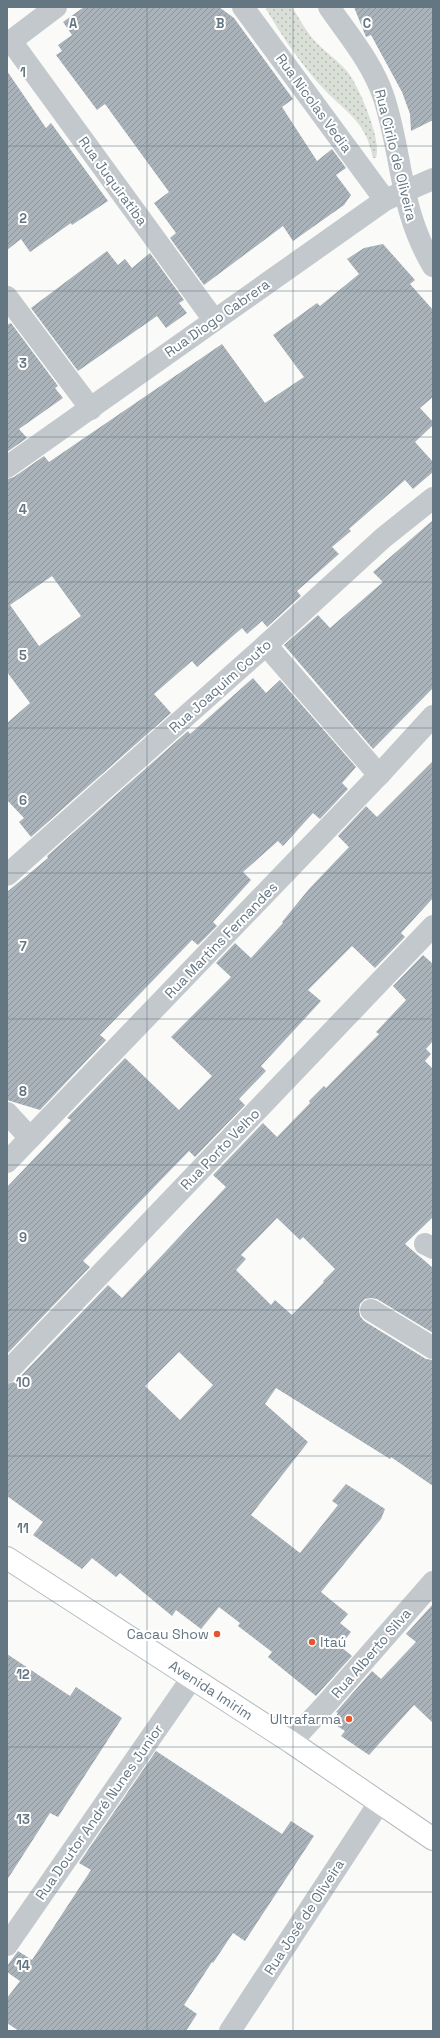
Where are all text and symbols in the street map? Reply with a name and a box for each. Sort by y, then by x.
text: A [69,15,78,32]
text: B [216,15,225,32]
text: C [363,15,371,32]
street label: Rua Nicolas Vedia [272,50,356,156]
text: 1 [20,64,26,81]
street label: Rua Cirilo de Oliveira [371,87,421,223]
street label: Rua Juquiratiba [75,133,151,229]
text: 2 [19,210,27,227]
street label: Rua Diogo Cabrera [161,275,273,361]
text: 3 [19,355,27,372]
text: 4 [19,501,27,518]
street label: Rua Joaquim Couto [165,635,275,737]
text: 5 [19,647,27,664]
text: 6 [19,792,27,809]
street label: Rua Martins Fernandes [161,878,281,1002]
text: 7 [19,938,27,955]
text: 8 [19,1083,27,1100]
street label: Rua Porto Velho [177,1104,263,1194]
text: 9 [19,1229,27,1246]
text: 10 [16,1374,30,1391]
text: 11 [17,1520,29,1537]
street label: Rua Alberto Silva [327,1604,415,1702]
place label: Cacau Show [127,1625,209,1643]
marker: Cacau Show [212,1629,222,1639]
place label: Itaú [320,1633,346,1651]
marker: Itaú [307,1637,317,1647]
street label: Avenida Imirim [166,1656,256,1724]
text: 12 [16,1666,30,1683]
place label: Ultrafarma [270,1710,341,1728]
marker: Ultrafarma [344,1714,354,1724]
street label: Rua Doutor André Nunes Junior [31,1721,167,1903]
text: 13 [16,1811,30,1828]
street label: Rua José de Oliveira [260,1856,348,1978]
text: 14 [16,1957,30,1974]

